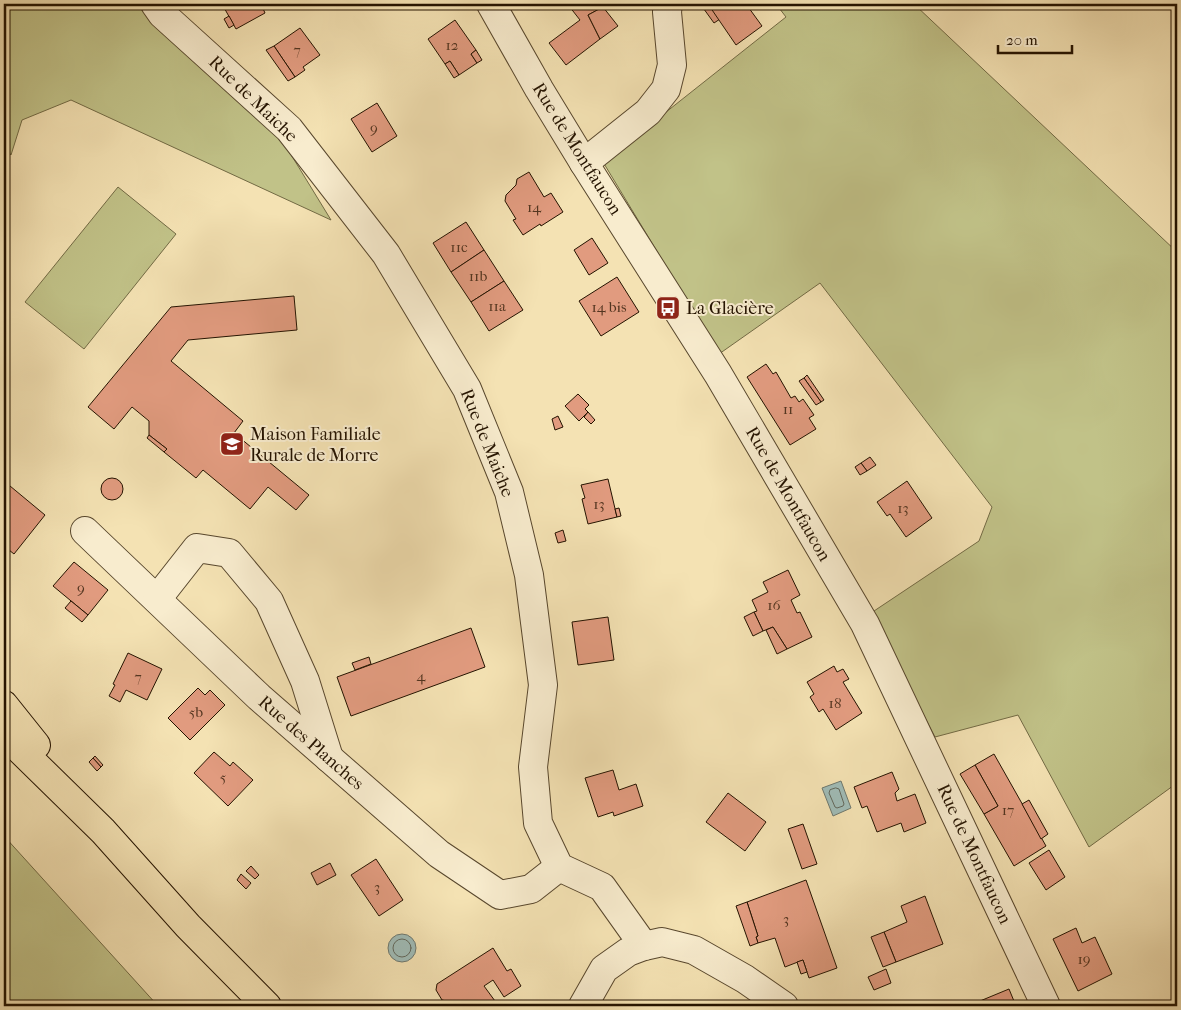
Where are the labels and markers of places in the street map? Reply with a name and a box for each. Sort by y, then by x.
bus stop icon: La Glacière [655,295,681,321]
place label: La Glacière [686,298,774,319]
place label: Maison Familiale Rurale de Morre [250,424,381,466]
school or university icon: Maison Familiale Rurale de Morre [219,431,245,457]

